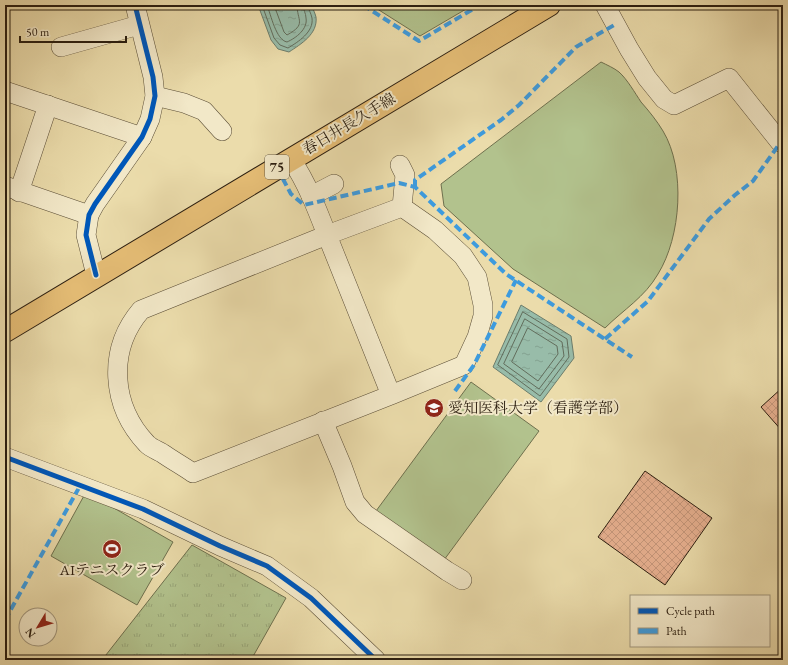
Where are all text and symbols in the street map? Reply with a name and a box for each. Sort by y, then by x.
scale bar [20,18,126,44]
text: 50 m [26,24,50,40]
street label: 春日井長久手線 [299,88,399,159]
road number: 75 [265,155,289,179]
school or university icon: 愛知医科大学（看護学部） [423,397,445,419]
place label: 愛知医科大学（看護学部） [448,398,628,417]
sports icon: AIテニスクラブ [101,538,123,560]
place label: AIテニスクラブ [59,560,164,579]
legend [630,595,770,647]
text: Cycle path [666,603,715,619]
north arrow [18,607,58,647]
text: Path [666,623,687,639]
text: N [22,625,38,641]

